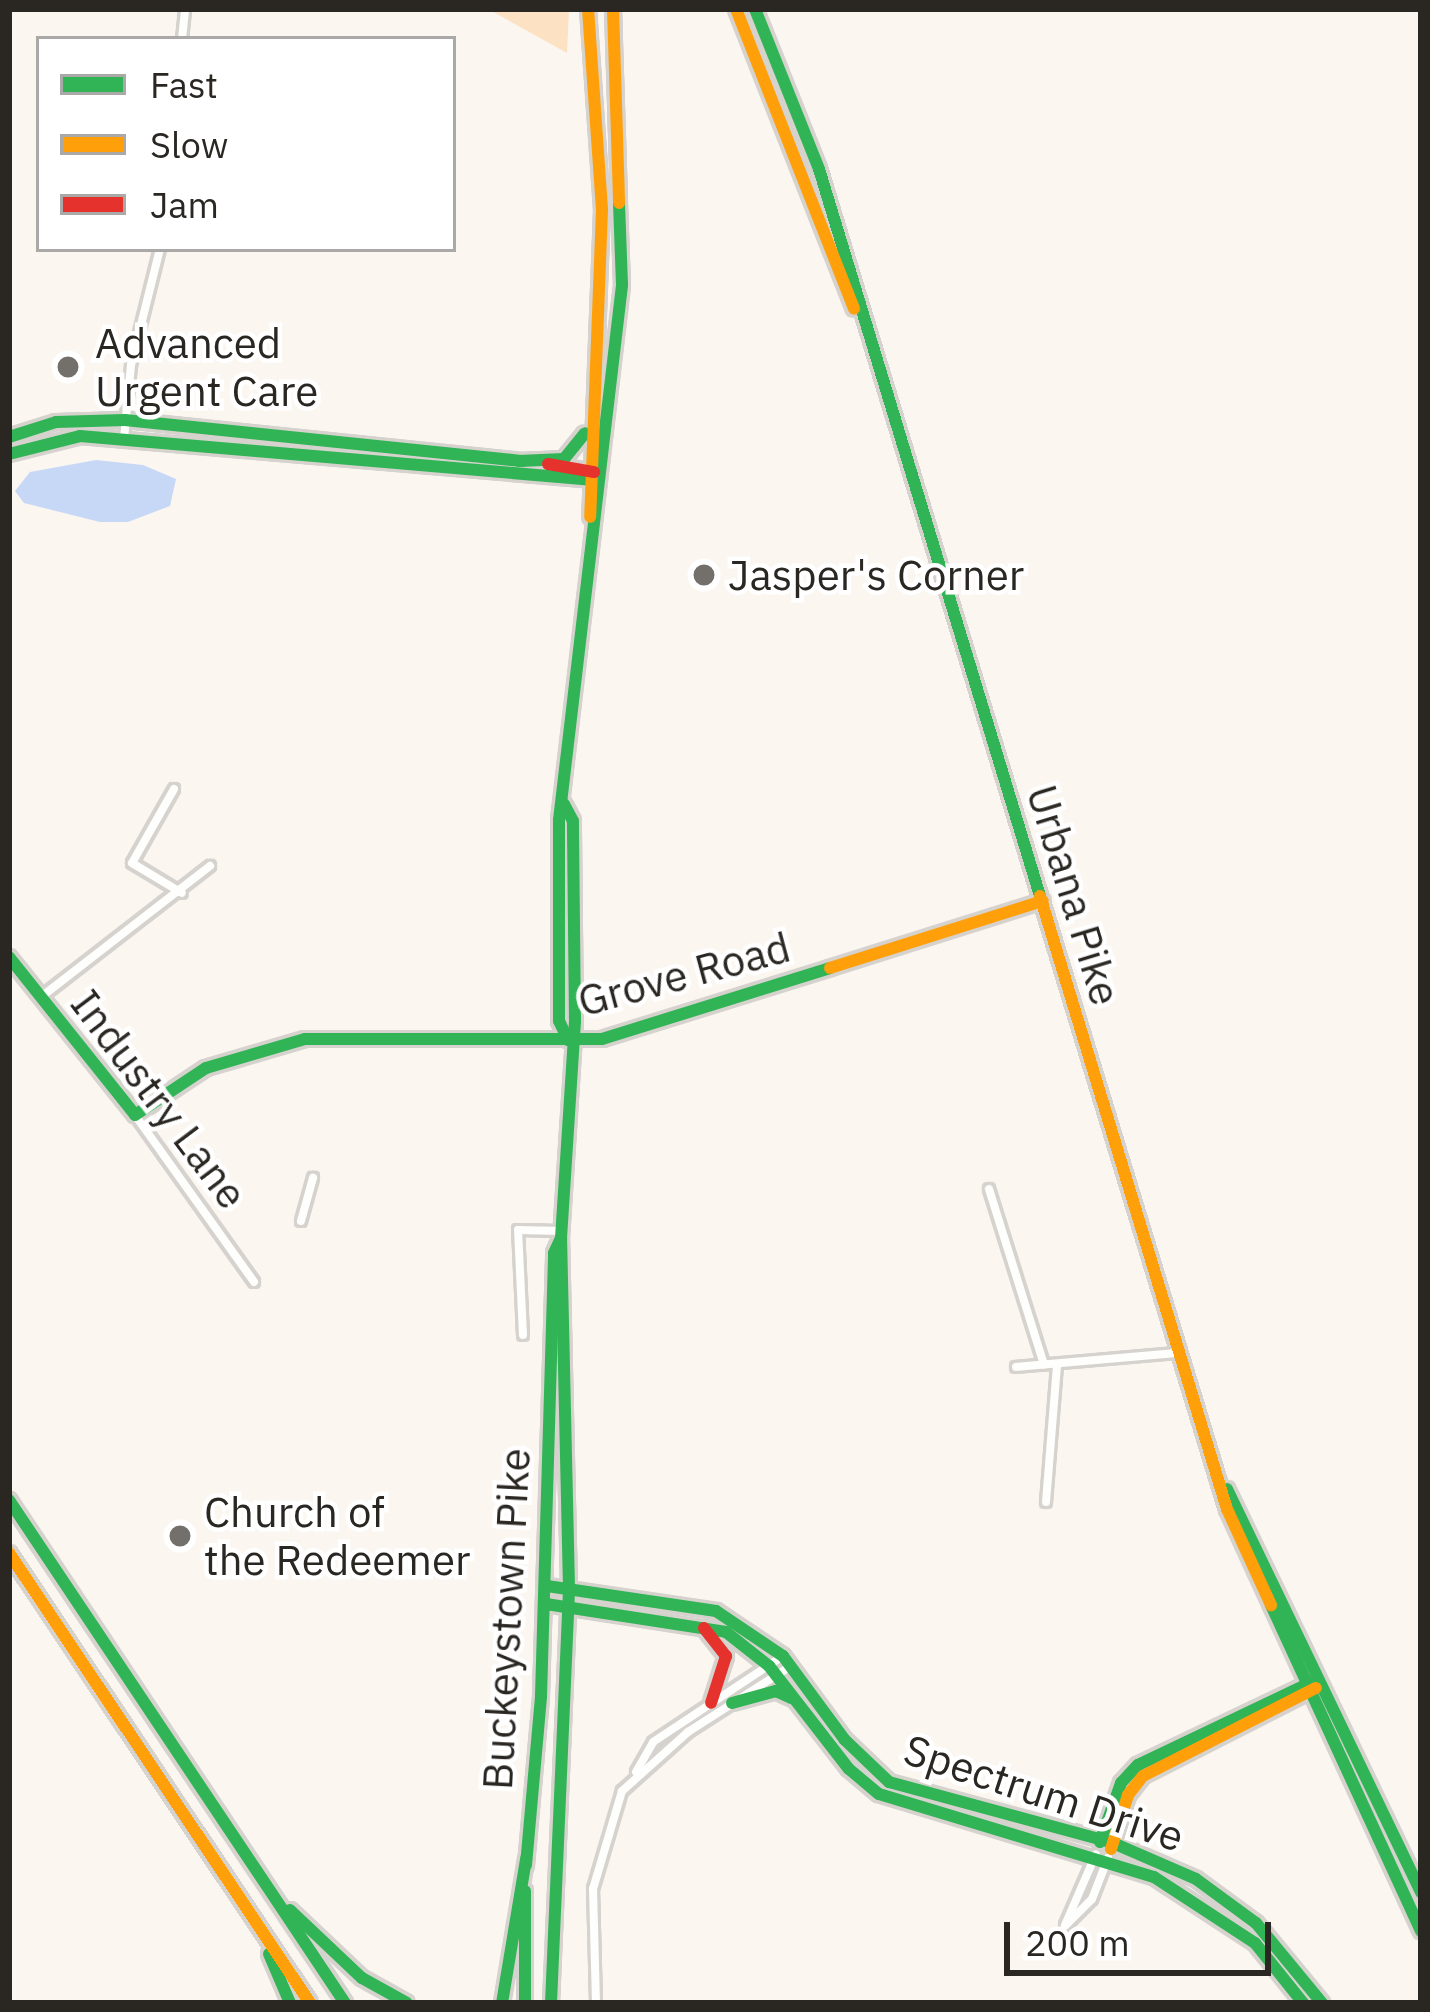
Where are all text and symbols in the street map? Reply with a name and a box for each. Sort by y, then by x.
legend [36,36,456,252]
text: Fast [150,61,218,108]
text: Slow [150,121,228,168]
text: Jam [150,181,219,228]
place label: Advanced Urgent Care [95,318,318,416]
marker: Advanced Urgent Care [52,351,84,383]
place label: Jasper's Corner [728,550,1024,600]
marker: Jasper's Corner [691,562,717,588]
street label: Urbana Pike [1017,779,1131,1011]
street label: Grove Road [572,922,796,1026]
street label: Industry Lane [60,980,258,1218]
street label: Buckeystown Pike [472,1447,540,1791]
place label: Church of the Redeemer [204,1487,470,1586]
marker: Church of the Redeemer [167,1523,193,1549]
street label: Spectrum Drive [898,1724,1190,1862]
scale bar [1010,1898,1277,1972]
text: 200 m [1025,1919,1130,1966]

